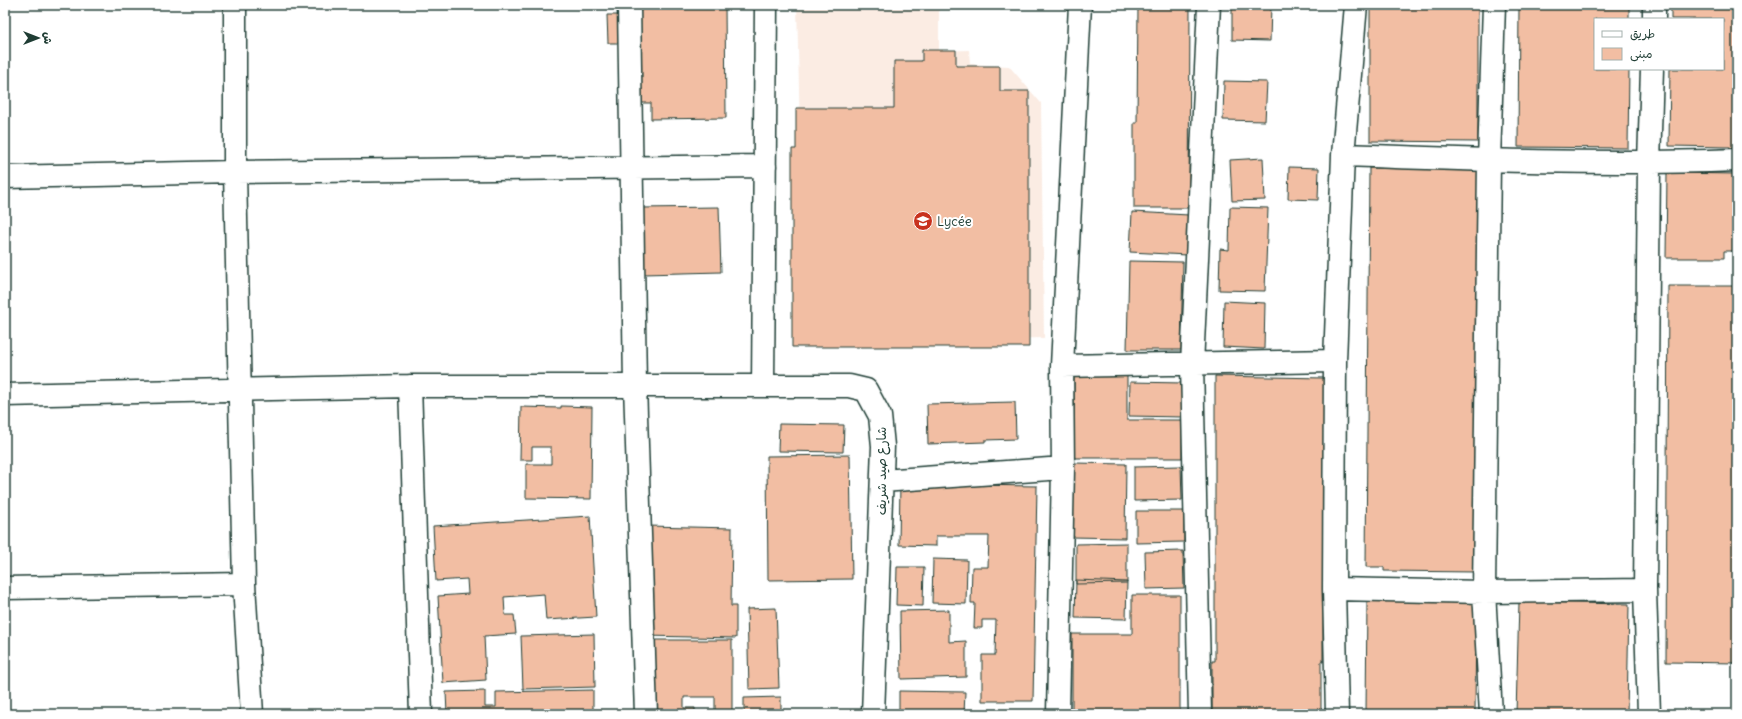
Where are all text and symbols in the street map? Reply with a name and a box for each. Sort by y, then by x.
north arrow [18,18,58,58]
legend [1594,18,1724,70]
text: طريق [1630,26,1655,41]
text: ش [41,32,55,44]
text: مبنى [1630,46,1653,62]
school or university icon: Lycée [912,210,934,232]
place label: Lycée [937,213,972,230]
street label: شارع صيد شريف [873,427,891,515]

